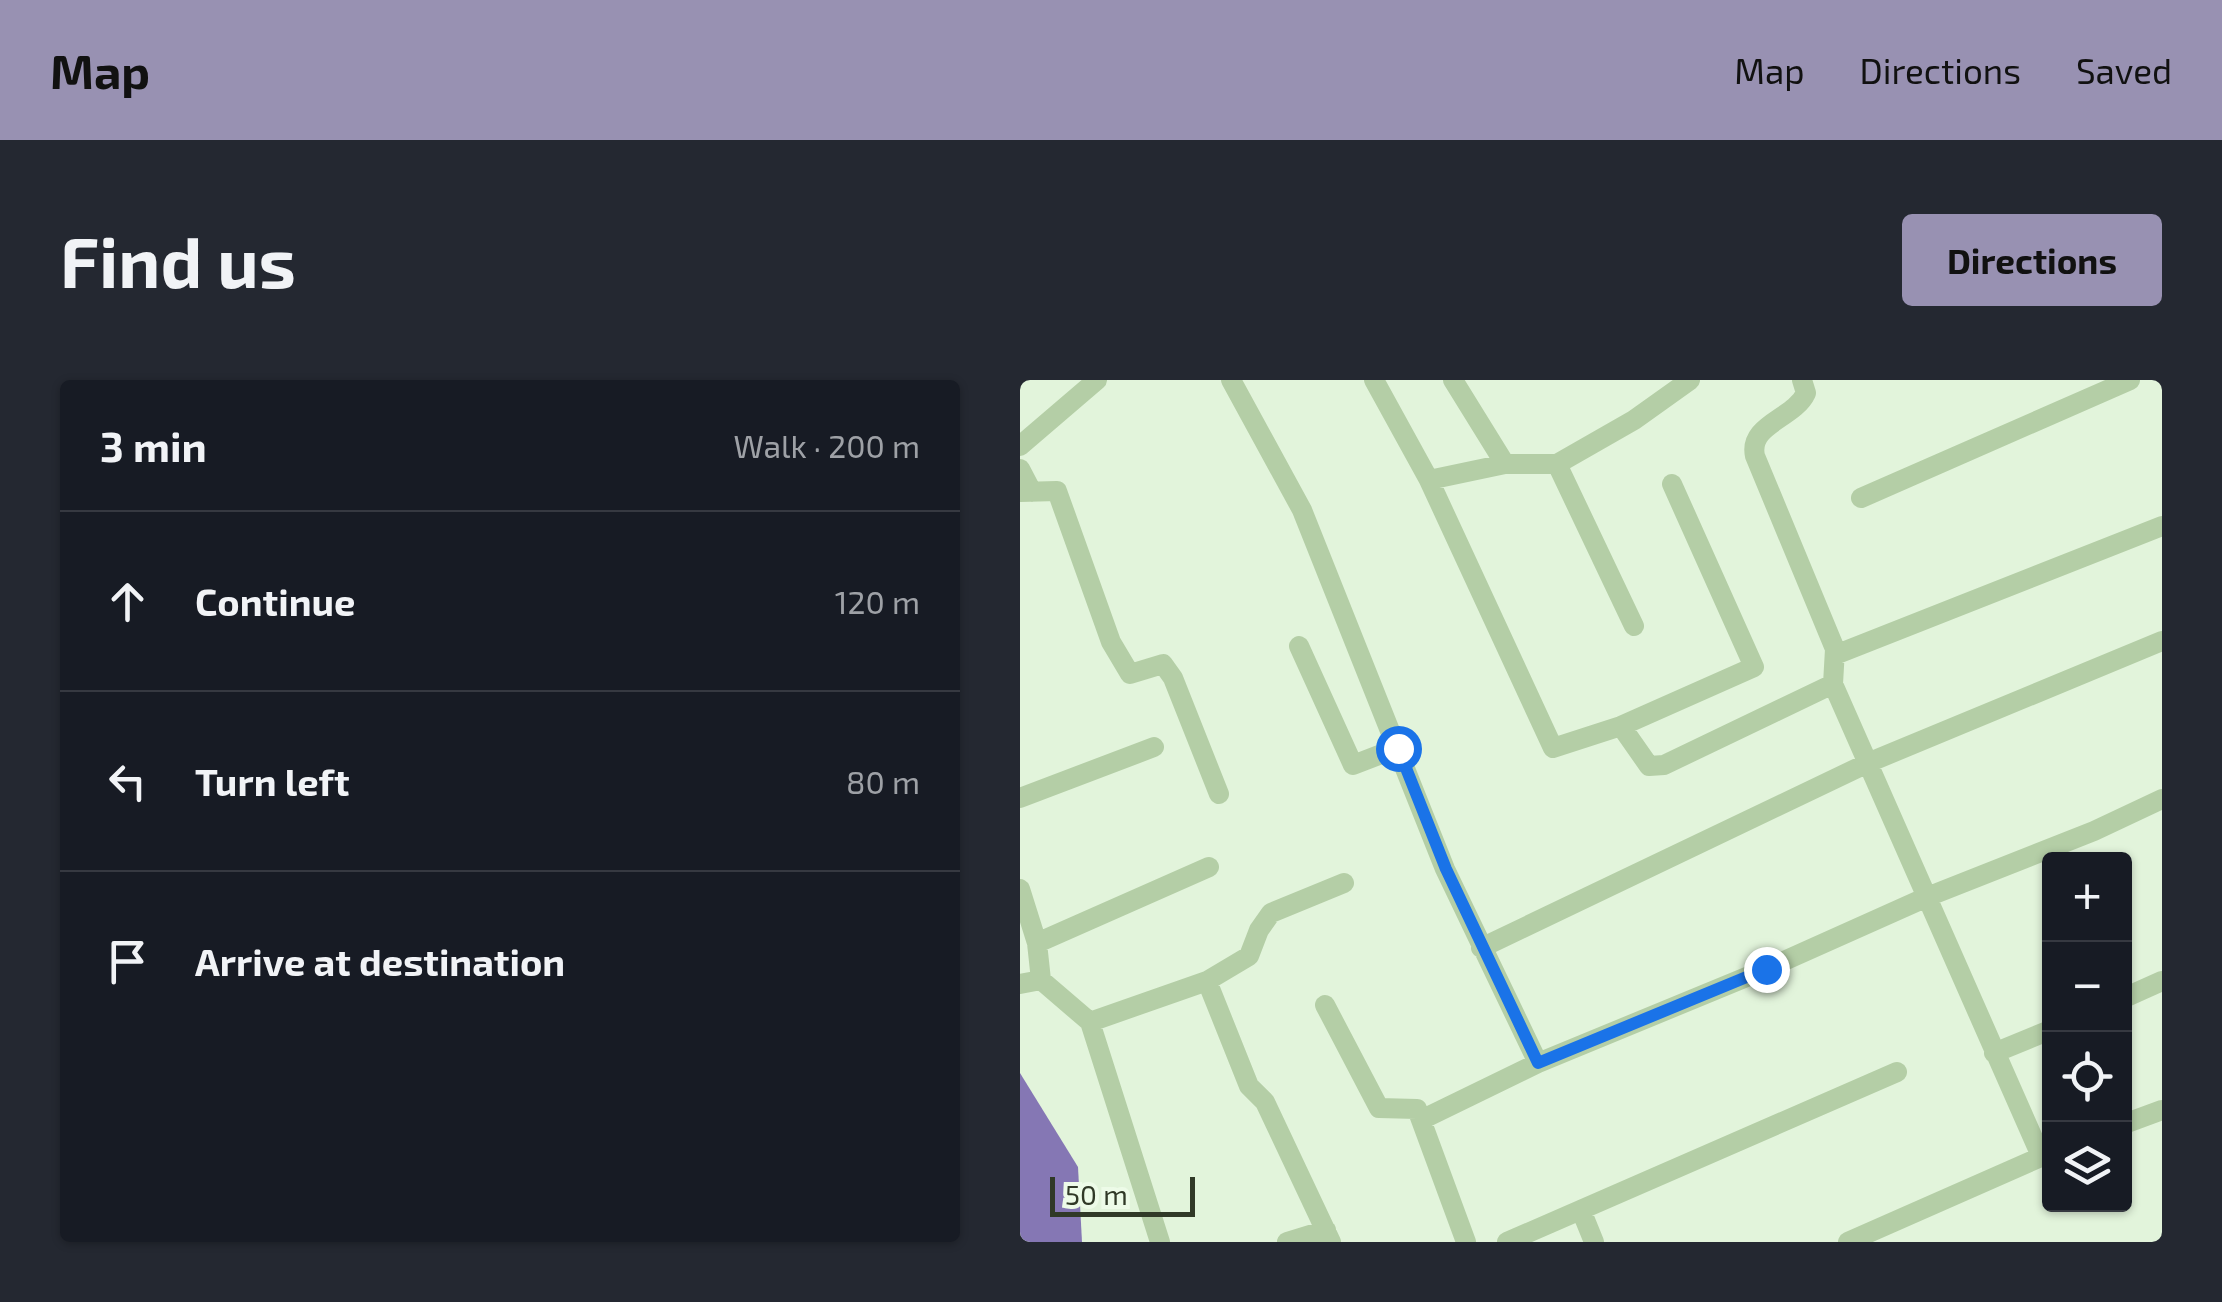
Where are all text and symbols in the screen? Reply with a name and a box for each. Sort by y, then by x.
text: Map [50,41,150,99]
text: Map [1734,49,1805,91]
text: Directions [1860,49,2021,91]
text: Saved [2076,49,2172,91]
button: Directions [1902,214,2162,306]
text: Find us [60,218,296,302]
text: 3 min [100,420,207,470]
text: Walk · 200 m [733,426,920,464]
icon: ahead [100,574,155,629]
text: Continue [195,578,355,624]
text: 120 m [835,582,920,620]
route start [1376,726,1422,772]
icon: left [100,754,155,809]
text: Turn left [195,758,350,804]
text: 80 m [846,762,920,800]
map controls [2042,852,2132,1212]
button: + [2042,852,2132,942]
icon: arrive [100,934,155,989]
text: Arrive at destination [195,938,565,984]
button: − [2042,942,2132,1032]
route end [1744,947,1790,993]
button: locate [2042,1032,2132,1122]
button: layers [2042,1122,2132,1212]
scale bar [1050,1172,1195,1216]
text: 50 m [1065,1177,1128,1211]

